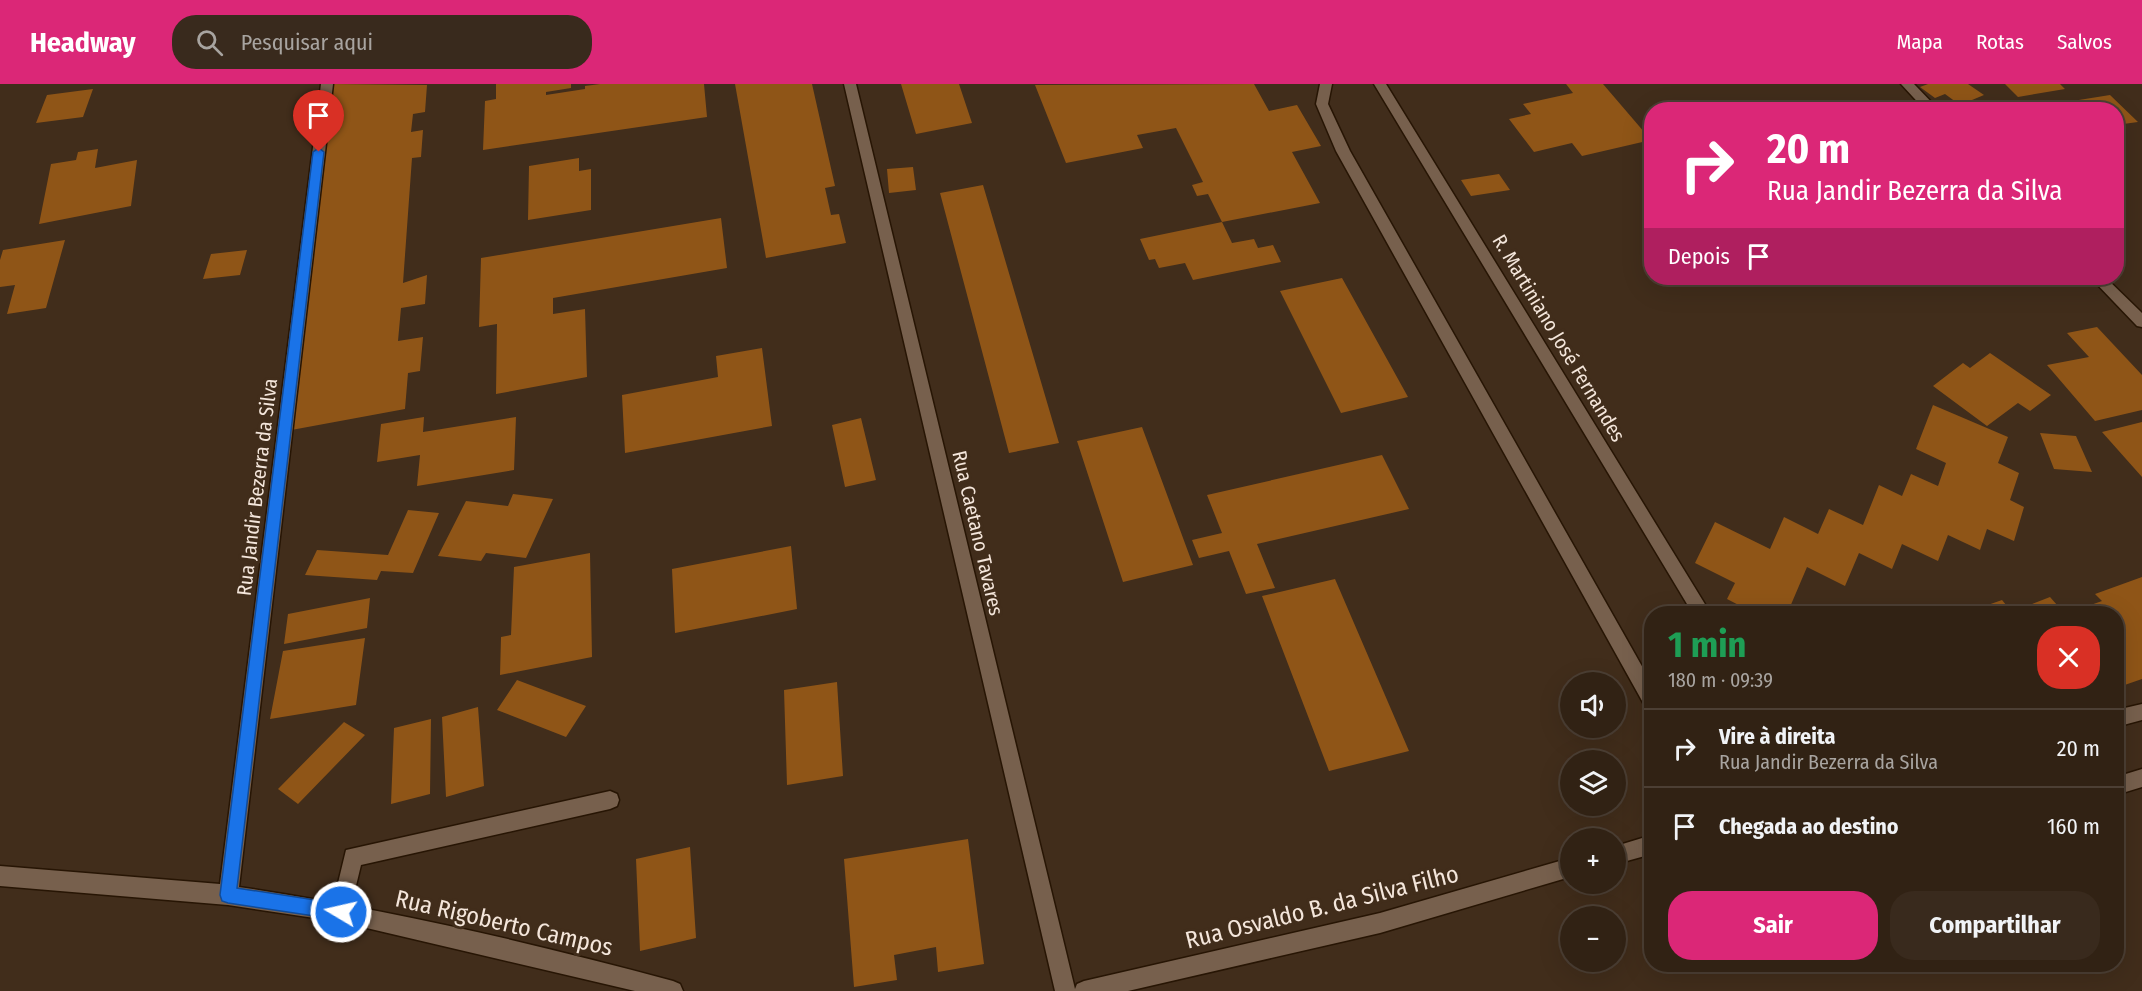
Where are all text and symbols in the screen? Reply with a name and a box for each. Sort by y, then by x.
search box [172,15,592,69]
text: Headway [30,26,136,59]
icon: search [193,26,226,59]
text: Pesquisar aqui [241,29,373,56]
text: Mapa [1896,29,1943,55]
text: Rotas [1976,29,2024,55]
text: Salvos [2057,29,2112,55]
pin [293,90,344,152]
icon: arrive [302,99,335,132]
text: 20 m [1767,124,1850,174]
icon: right [1668,126,1746,204]
text: Rua Jandir Bezerra da Silva [1767,175,2063,207]
street label: R. Martiniano José Fernandes [1488,230,1630,446]
icon: arrive [1742,240,1775,273]
text: Depois [1668,243,1730,270]
street label: Rua Jandir Bezerra da Silva [232,377,282,597]
street label: Rua Caetano Tavares [947,448,1009,618]
text: 1 min [1668,623,1746,667]
button: close [2037,626,2100,689]
text: 180 m · 09:39 [1668,668,1773,692]
map controls [1560,672,1626,972]
button: sound [1560,672,1626,738]
text: Vire à direita [1719,723,1835,750]
icon: right [1668,732,1701,765]
text: 20 m [2057,735,2100,762]
button: layers [1560,750,1626,816]
text: Rua Jandir Bezerra da Silva [1719,750,1938,774]
icon: arrive [1668,810,1701,843]
text: Chegada ao destino [1719,813,1899,840]
text: 160 m [2047,813,2100,840]
button: + [1560,828,1626,894]
street label: Rua Osvaldo B. da Silva Filho [1183,859,1461,955]
position arrow [309,880,373,944]
street label: Rua Rigoberto Campos [393,884,615,962]
button: Sair [1668,891,1878,960]
button: Compartilhar [1890,891,2100,960]
button: − [1560,906,1626,972]

